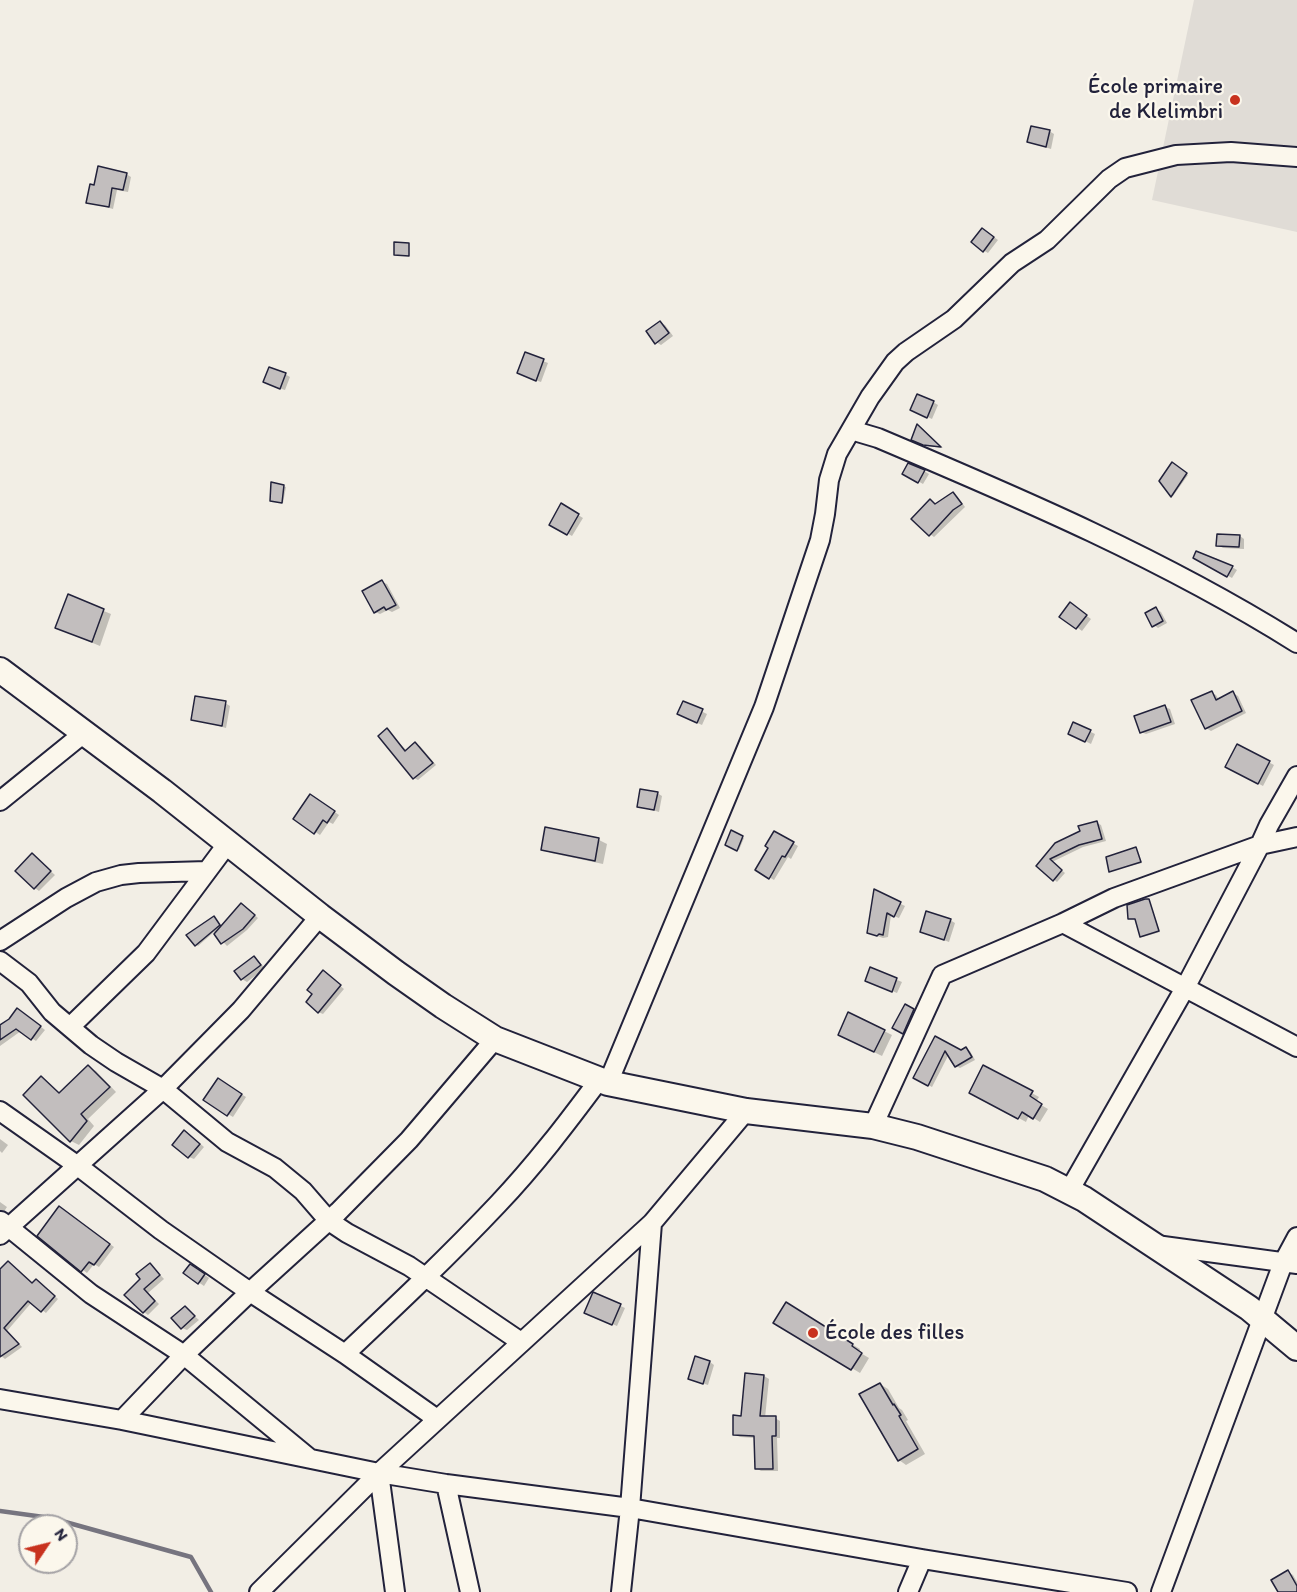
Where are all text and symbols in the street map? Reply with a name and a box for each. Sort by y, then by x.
place label: École primaire de Klelimbri [1088,74,1223,125]
marker: École primaire de Klelimbri [1228,93,1242,107]
place label: École des filles [825,1320,964,1346]
marker: École des filles [806,1326,820,1340]
north arrow [18,1514,78,1574]
text: N [51,1525,72,1544]

